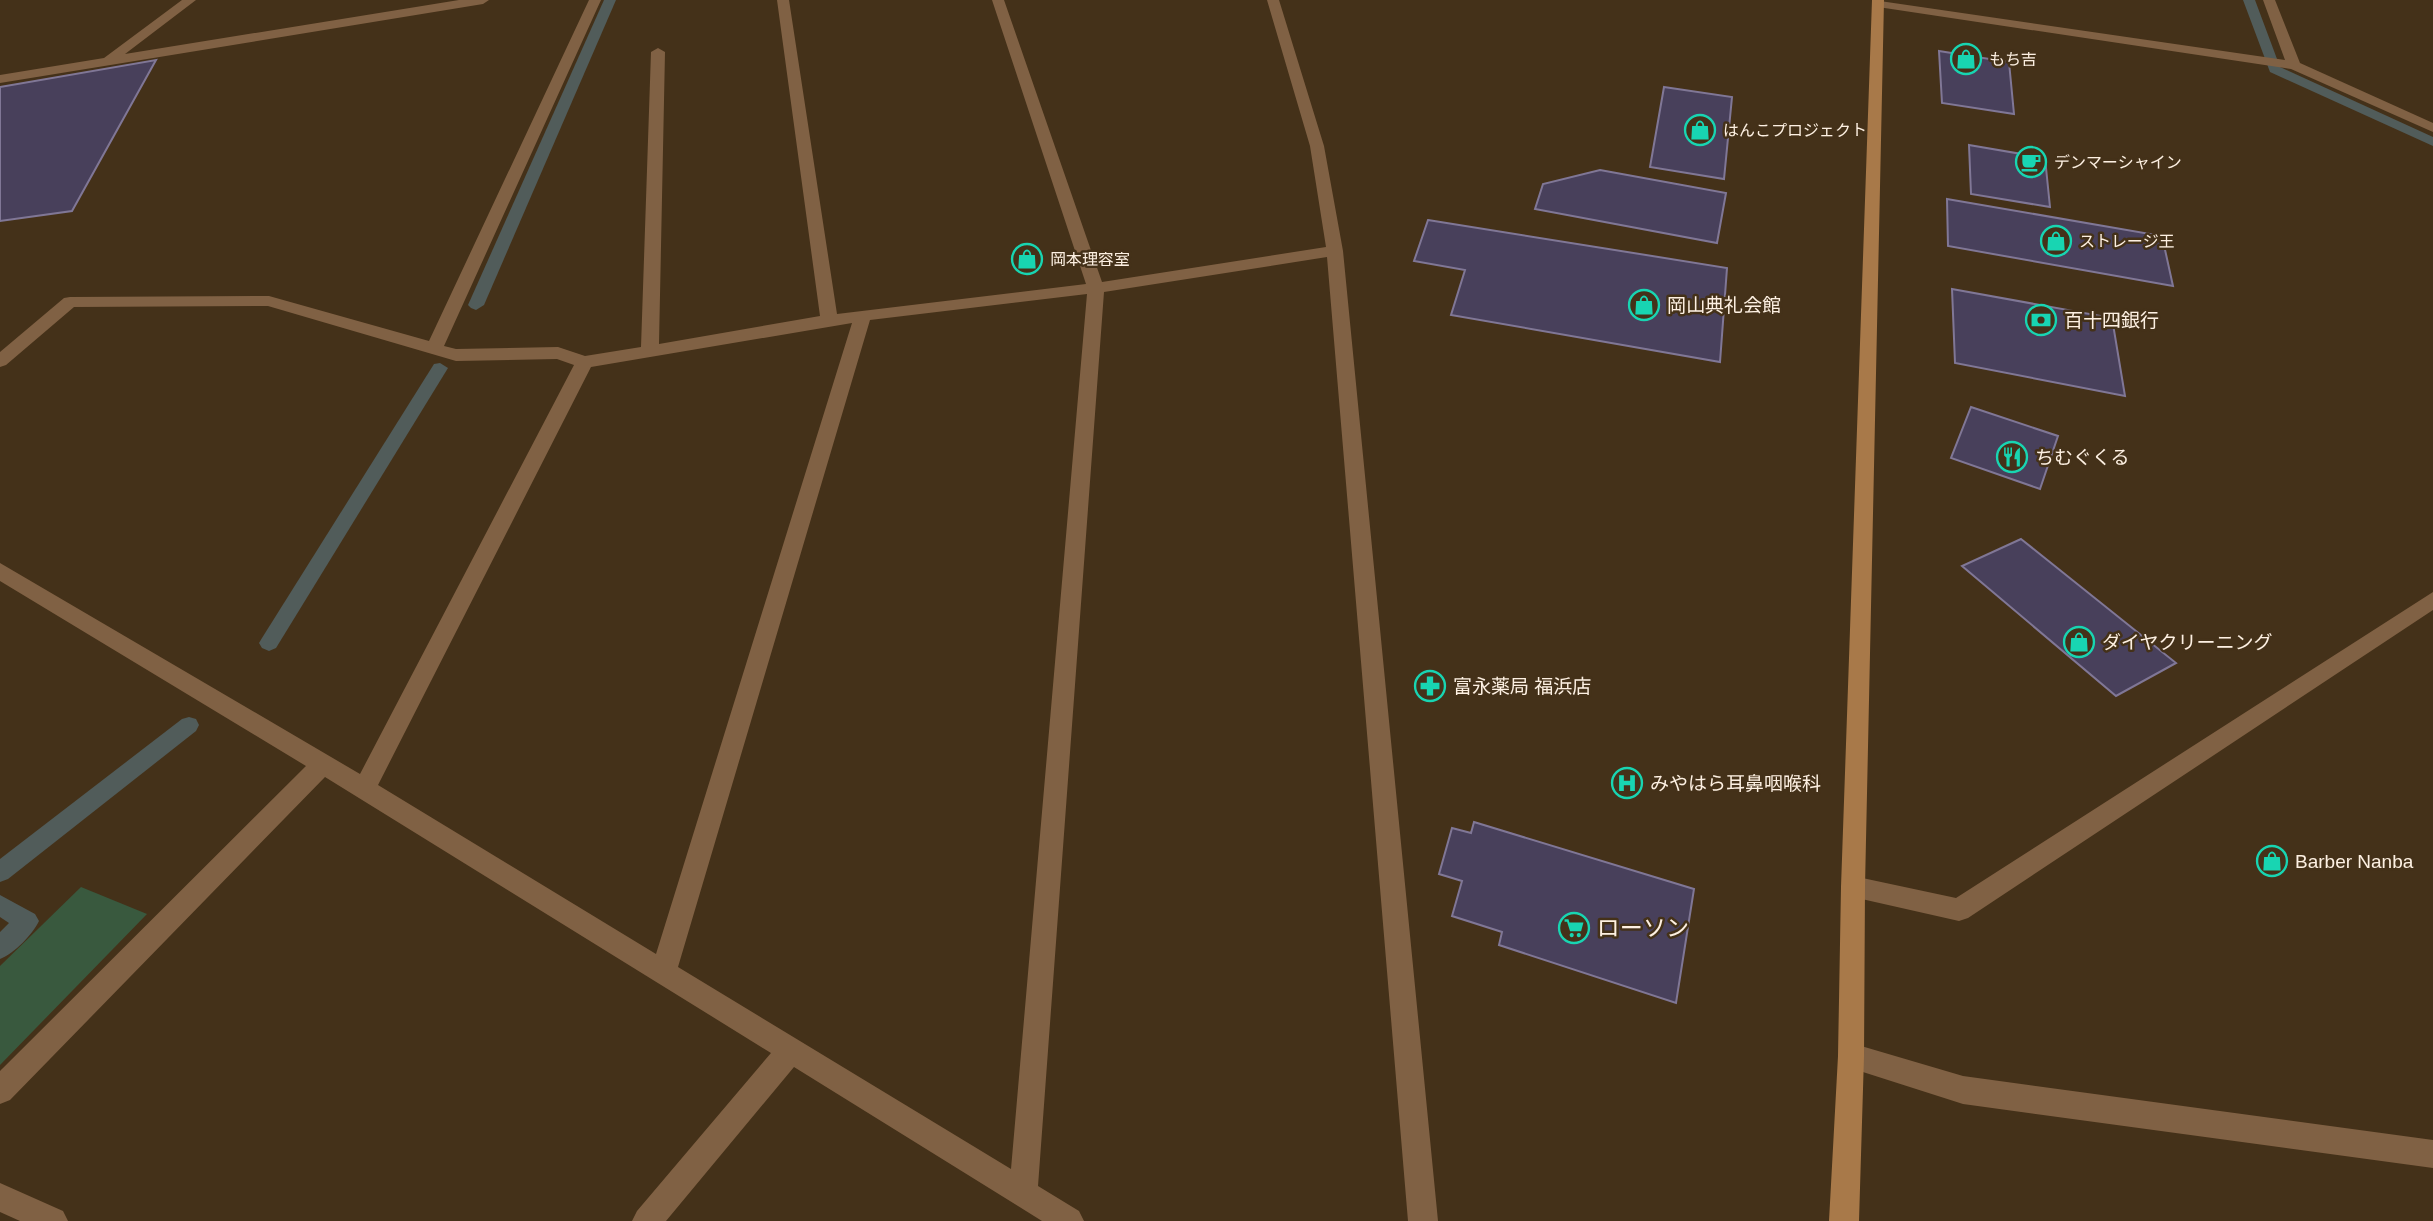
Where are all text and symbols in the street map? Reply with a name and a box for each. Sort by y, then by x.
shop icon: もち吉 [1949,42,1983,76]
place label: もち吉 [1989,51,2037,68]
shop icon: はんこプロジェクト [1683,113,1717,147]
place label: はんこプロジェクト [1723,122,1867,139]
cafe icon: デンマーシャイン [2014,145,2048,179]
place label: デンマーシャイン [2054,154,2182,171]
shop icon: ストレージ王 [2039,224,2073,258]
place label: ストレージ王 [2079,233,2175,250]
shop icon: 岡本理容室 [1010,242,1044,276]
place label: 岡本理容室 [1050,251,1130,268]
shop icon: 岡山典礼会館 [1627,288,1661,322]
place label: 岡山典礼会館 [1667,295,1781,316]
bank icon: 百十四銀行 [2024,303,2058,337]
place label: 百十四銀行 [2064,310,2159,331]
restaurant icon: ちむぐくる [1995,440,2029,474]
place label: ちむぐくる [2035,447,2130,468]
shop icon: ダイヤクリーニング [2062,625,2096,659]
place label: ダイヤクリーニング [2102,632,2272,653]
pharmacy icon: 富永薬局 福浜店 [1413,669,1447,703]
place label: 富永薬局 福浜店 [1453,676,1591,697]
hospital icon: みやはら耳鼻咽喉科 [1610,766,1644,800]
place label: みやはら耳鼻咽喉科 [1650,773,1821,794]
shop icon: Barber Nanba [2255,844,2289,878]
place label: Barber Nanba [2295,851,2414,872]
supermarket icon: ローソン [1557,911,1591,945]
place label: ローソン [1597,915,1689,941]

